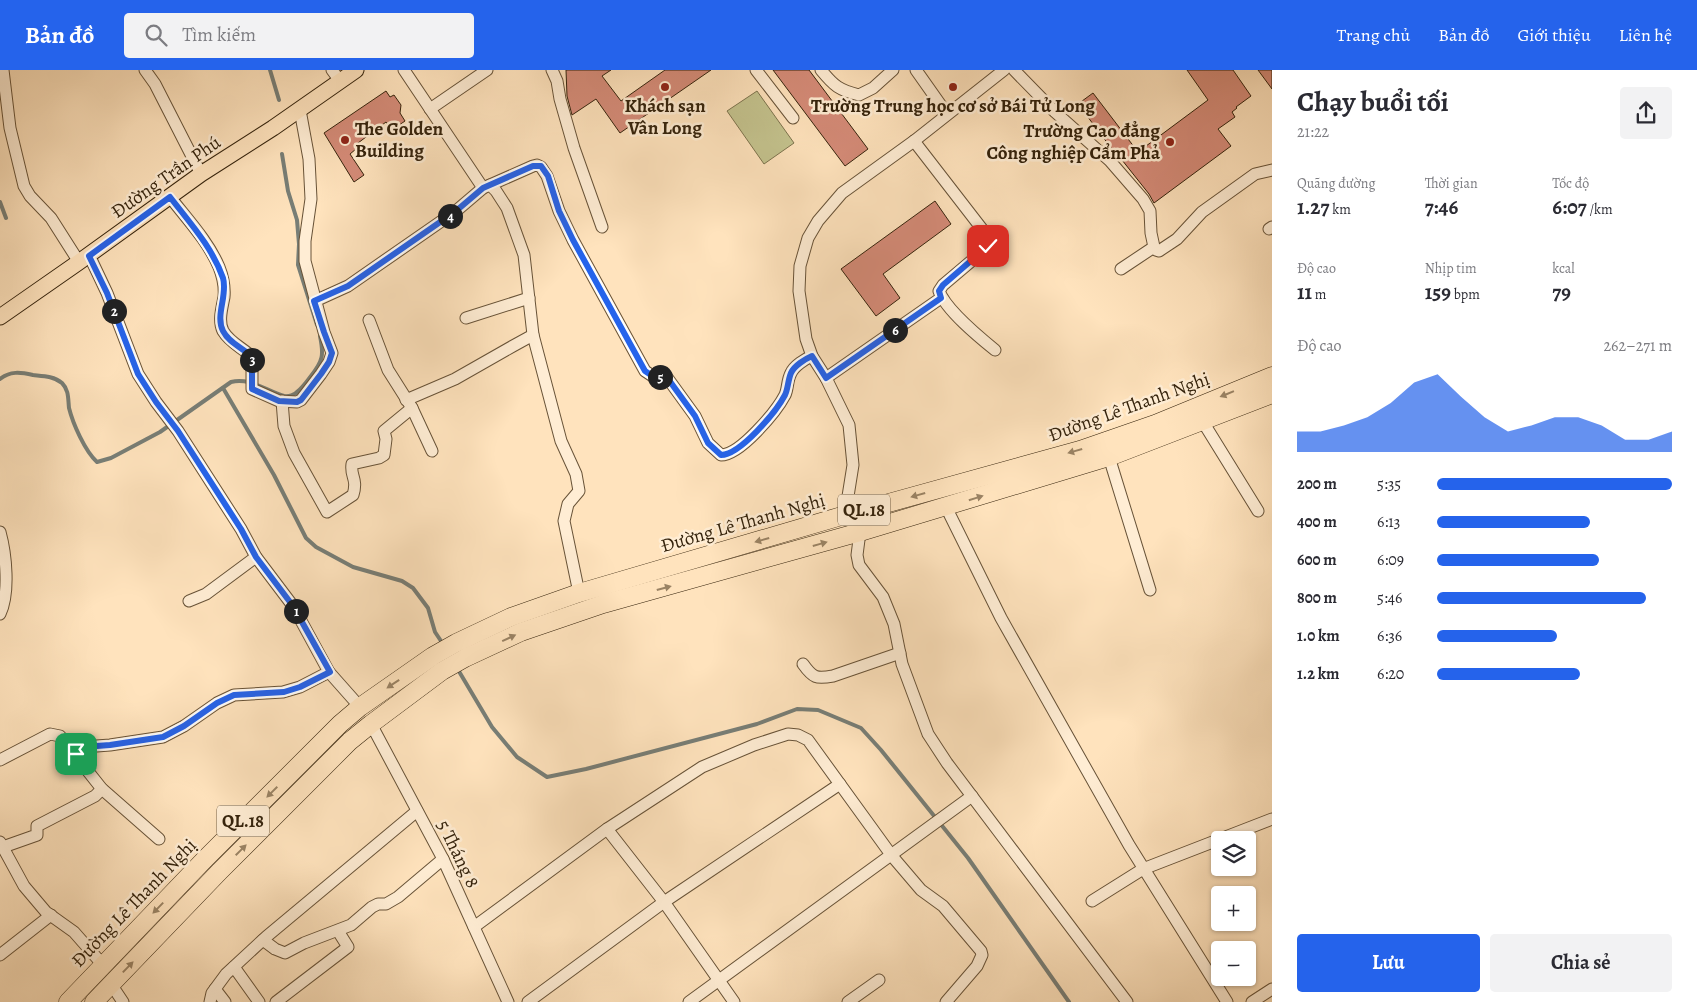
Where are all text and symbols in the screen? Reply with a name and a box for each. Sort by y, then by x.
search box [124,13,474,58]
text: Bản đồ [25,19,94,51]
icon: search [142,21,170,49]
text: Tìm kiếm [182,22,256,48]
text: Trang chủ [1336,23,1410,47]
text: Bản đồ [1438,23,1490,47]
text: Giới thiệu [1518,23,1591,47]
text: Liên hệ [1619,23,1672,47]
marker: Khách sạn Vân Long [659,81,671,93]
marker: Trường Trung học cơ sở Bái Tử Long [947,81,959,93]
text: Chạy buổi tối [1297,83,1449,121]
button: share [1620,87,1672,139]
place label: Khách sạn Vân Long [624,93,706,141]
place label: Trường Trung học cơ sở Bái Tử Long [811,93,1095,119]
place label: The Golden Building [355,116,443,164]
place label: Trường Cao đẳng Công nghiệp Cẩm Phả [986,118,1161,166]
text: 21:22 [1297,121,1329,143]
street label: Đường Trần Phú [106,129,227,224]
marker: The Golden Building [339,134,351,146]
marker: Trường Cao đẳng Công nghiệp Cẩm Phả [1164,136,1176,148]
text: Quãng đường [1297,174,1375,193]
text: Thời gian [1425,174,1478,193]
text: Tốc độ [1552,174,1589,193]
text: 1.27 [1297,193,1329,221]
text: 7:46 [1425,193,1458,221]
text: 6:07 [1552,193,1587,221]
text: km [1329,200,1351,219]
text: /km [1587,200,1613,219]
pin: 4 [438,204,462,228]
text: 4 [447,207,454,226]
pin [967,225,1009,267]
icon: check [974,232,1002,260]
text: Độ cao [1297,259,1336,278]
text: Nhịp tim [1425,259,1477,278]
text: kcal [1552,259,1575,278]
text: 11 [1297,278,1312,306]
text: 159 [1425,278,1451,306]
text: 79 [1552,278,1571,306]
text: m [1312,285,1326,304]
text: bpm [1451,285,1480,304]
pin: 2 [102,298,126,324]
text: 2 [111,302,118,321]
pin: 6 [882,318,908,342]
text: 6 [892,321,899,340]
text: Độ cao [1297,335,1342,357]
text: 262–271 m [1603,335,1672,357]
pin: 3 [240,348,264,372]
text: 3 [249,351,256,370]
pin: 5 [648,364,672,390]
street label: Đường Lê Thanh Nghị [1045,366,1213,448]
text: 5 [658,368,663,387]
one-way arrow [1220,391,1234,399]
one-way arrow [1067,448,1082,456]
text: 200 m [1297,473,1337,495]
text: 5:35 [1377,473,1401,495]
street label: Đường Lê Thanh Nghị [658,487,828,559]
one-way arrow [911,491,926,499]
road number: QL.18 [838,494,890,526]
one-way arrow [969,494,984,502]
text: 400 m [1297,511,1337,533]
text: 6:13 [1377,511,1400,533]
one-way arrow [754,536,769,544]
one-way arrow [813,539,828,547]
text: 600 m [1297,549,1337,571]
text: 6:09 [1377,549,1404,571]
one-way arrow [656,584,671,592]
text: 800 m [1297,587,1337,609]
text: 5:46 [1377,587,1402,609]
pin: 1 [284,598,308,624]
text: 1 [294,602,299,621]
text: 1.0 km [1297,625,1340,647]
text: 6:36 [1377,625,1402,647]
one-way arrow [502,633,516,641]
text: 1.2 km [1297,663,1339,685]
text: 6:20 [1377,663,1404,685]
one-way arrow [386,679,400,689]
pin [55,733,97,775]
icon: arrive [62,740,90,768]
one-way arrow [266,786,278,798]
road number: QL.18 [217,806,269,836]
street label: 5 Tháng 8 [430,816,486,892]
map controls [1211,831,1256,986]
button: layers [1211,831,1256,876]
street label: Đường Lê Thanh Nghị [66,833,202,973]
one-way arrow [235,845,247,857]
button: + [1211,886,1256,931]
one-way arrow [152,901,164,913]
button: Lưu [1297,934,1480,992]
button: Chia sẻ [1490,934,1672,992]
button: − [1211,941,1256,986]
one-way arrow [122,961,134,973]

